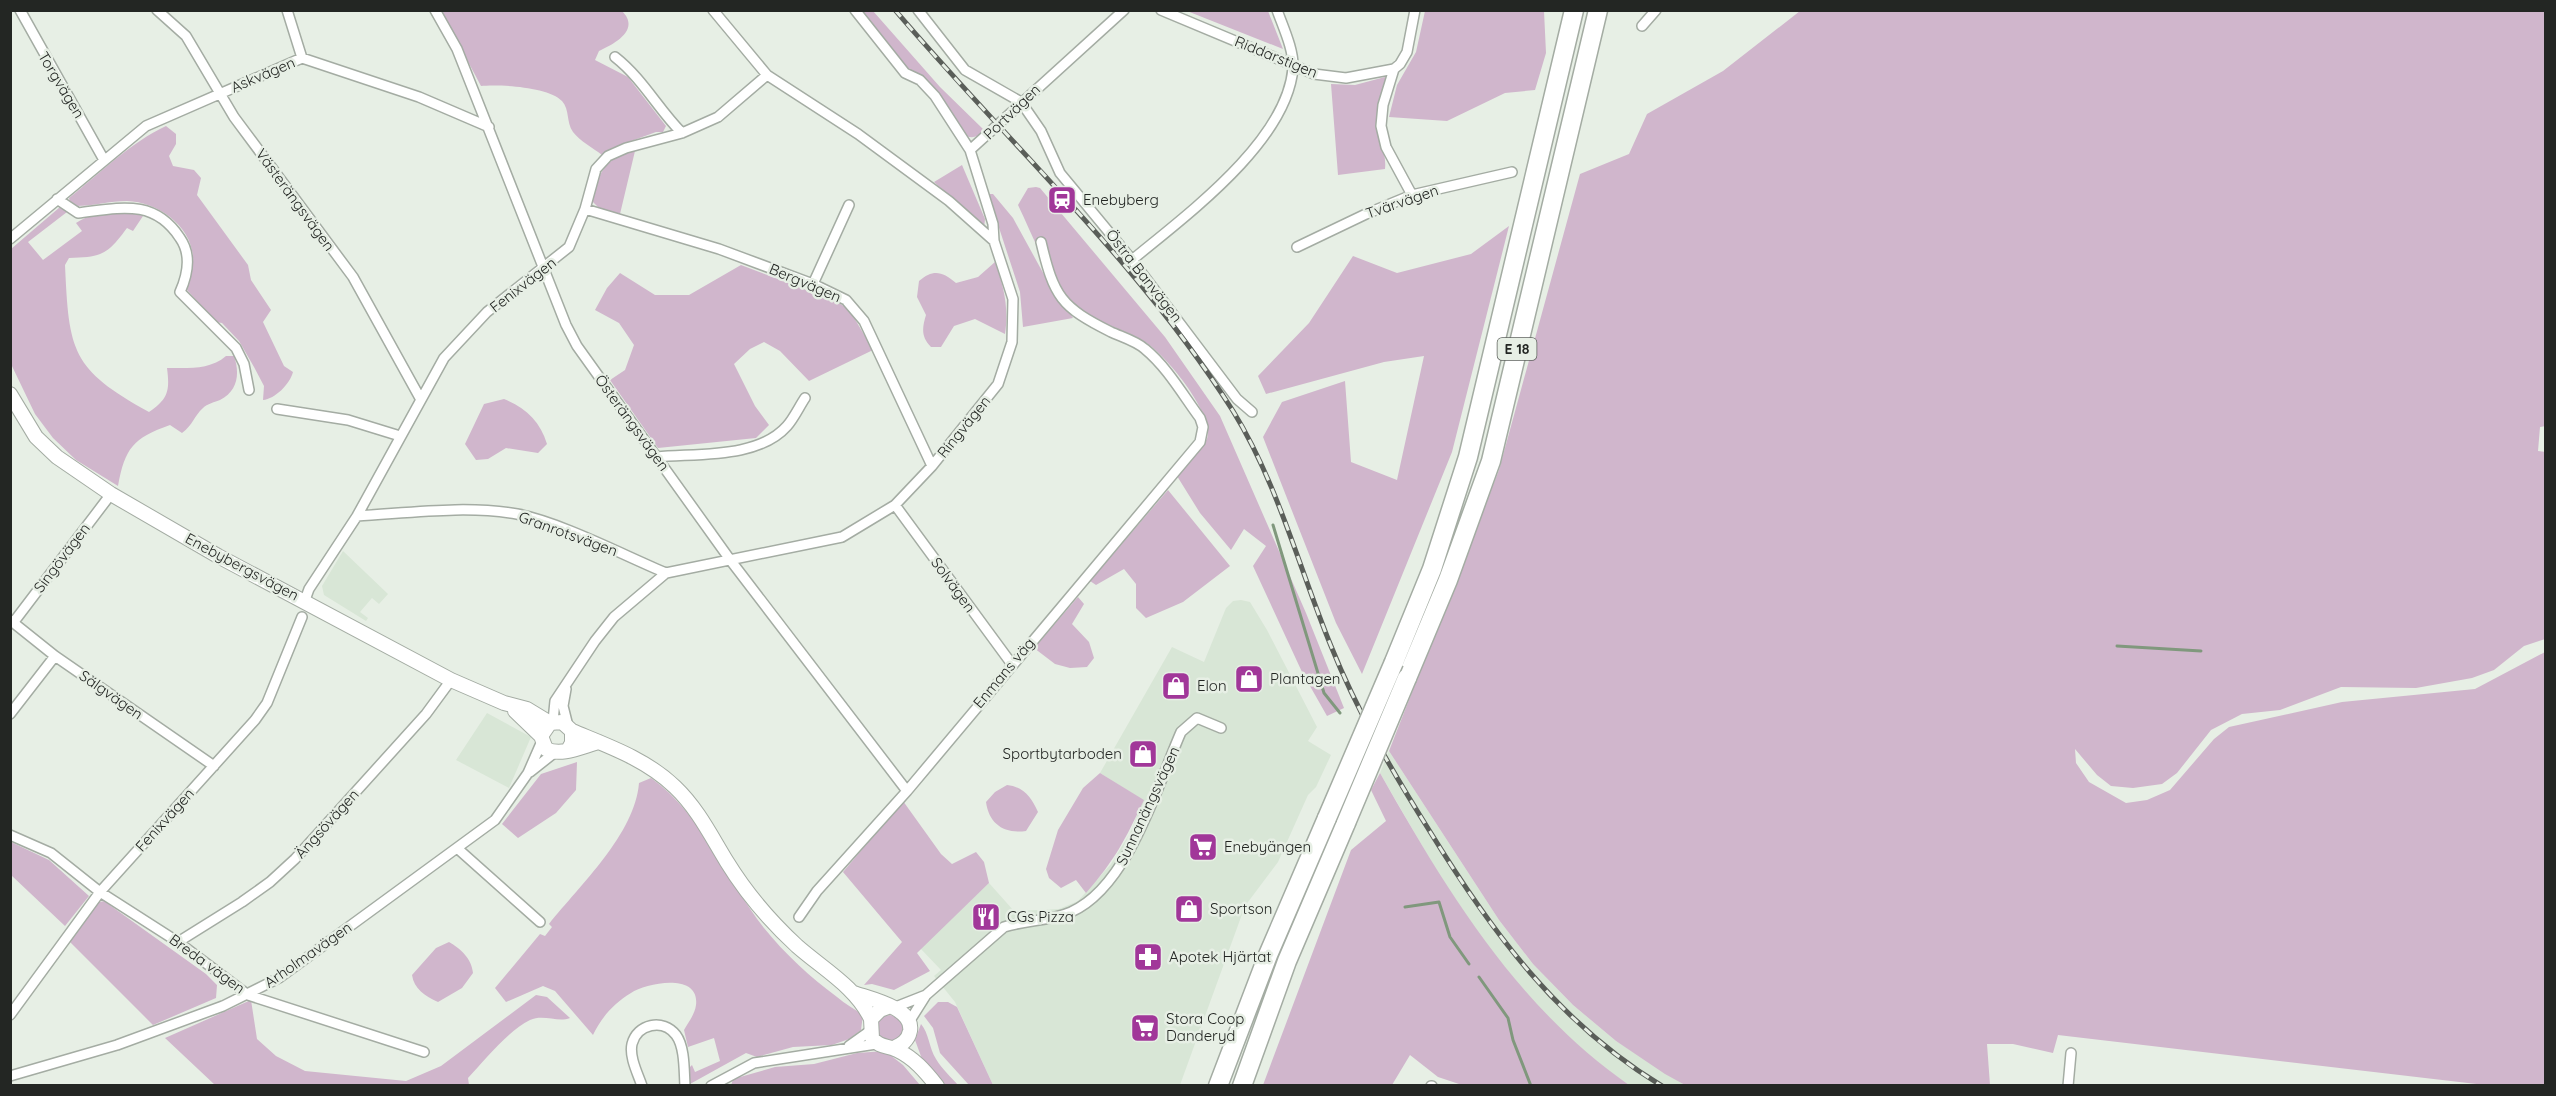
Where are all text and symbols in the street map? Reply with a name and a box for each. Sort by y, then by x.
street label: Riddarstigen [1232,31,1320,82]
street label: Torgvägen [34,48,89,122]
street label: Askvägen [228,53,298,97]
street label: Portvägen [979,80,1044,143]
street label: Västerängsvägen [252,145,339,255]
street label: Tvärvägen [1363,180,1441,223]
station icon: Enebyberg [1046,184,1078,216]
place label: Enebyberg [1083,190,1159,209]
street label: Östra Banvägen [1102,225,1187,326]
street label: Fenixvägen [486,253,560,316]
street label: Bergvägen [766,259,844,306]
road number: E 18 [1498,338,1537,360]
street label: Österängsvägen [591,371,674,475]
street label: Ringvägen [933,392,994,462]
street label: Granrotsvägen [516,507,620,560]
street label: Singövägen [29,519,94,596]
street label: Enebybergsvägen [182,529,302,604]
street label: Solvägen [927,553,980,616]
street label: Enmans väg [969,634,1039,712]
shop icon: Plantagen [1233,663,1265,695]
street label: Sälgvägen [76,666,147,723]
place label: Plantagen [1270,669,1341,688]
shop icon: Elon [1160,670,1192,702]
place label: Elon [1197,676,1227,695]
shop icon: Sportbytarboden [1127,738,1159,770]
street label: Sunnanängsvägen [1112,743,1183,868]
place label: Sportbytarboden [1003,744,1122,763]
street label: Fenixvägen [131,784,198,855]
street label: Ängsövägen [291,785,363,862]
supermarket icon: Enebyängen [1187,831,1219,863]
place label: Enebyängen [1224,837,1311,856]
shop icon: Sportson [1173,893,1205,925]
place label: Sportson [1210,899,1273,918]
restaurant icon: CGs Pizza [970,901,1002,933]
place label: CGs Pizza [1007,907,1074,926]
street label: Arholmavägen [260,917,355,992]
street label: Breda vägen [166,930,249,997]
pharmacy icon: Apotek Hjärtat [1132,941,1164,973]
place label: Apotek Hjärtat [1169,947,1271,966]
place label: Stora Coop Danderyd [1166,1009,1244,1045]
supermarket icon: Stora Coop Danderyd [1129,1012,1161,1044]

